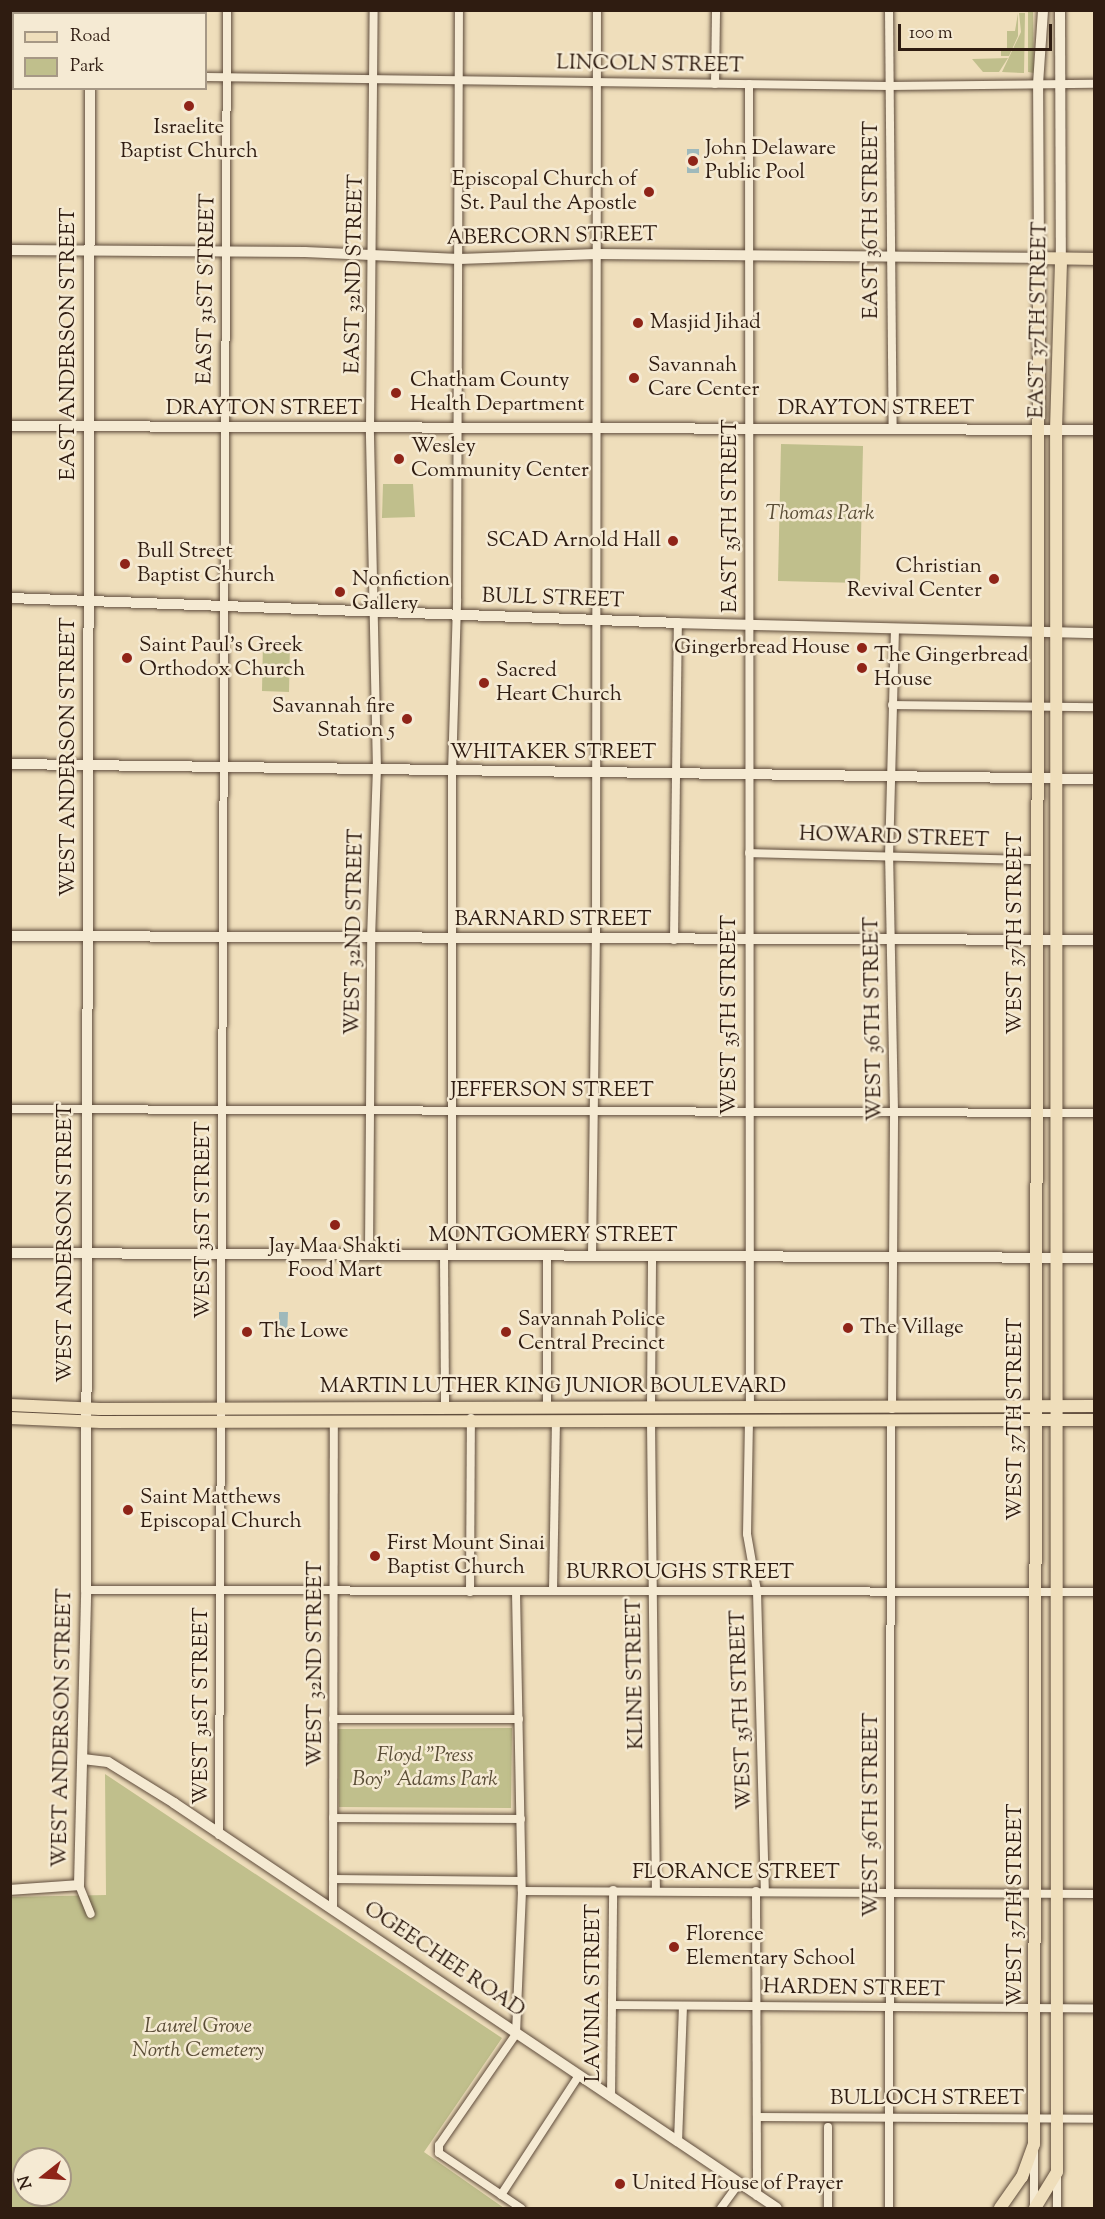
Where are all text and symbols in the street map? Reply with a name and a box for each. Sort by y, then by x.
legend [12,12,207,90]
scale bar [901,12,1056,50]
text: 100 m [909,21,953,47]
text: Road [70,24,110,50]
street label: LINCOLN STREET [556,51,744,79]
text: Park [70,54,104,80]
marker: Israelite Baptist Church [182,99,196,113]
place label: Israelite Baptist Church [120,115,258,165]
street label: EAST 36TH STREET [859,121,885,319]
place label: John Delaware Public Pool [705,136,836,186]
marker: John Delaware Public Pool [686,154,700,168]
place label: Episcopal Church of St. Paul the Apostle [452,167,637,217]
street label: EAST 32ND STREET [341,174,369,374]
marker: Episcopal Church of St. Paul the Apostle [642,185,656,199]
street label: EAST 31ST STREET [193,193,221,385]
street label: EAST ANDERSON STREET [56,208,82,480]
street label: EAST 37TH STREET [1025,221,1053,419]
street label: ABERCORN STREET [446,223,658,251]
place label: Masjid Jihad [650,310,761,336]
marker: Masjid Jihad [631,316,645,330]
place label: Savannah Care Center [648,353,759,403]
place label: Chatham County Health Department [410,368,584,418]
marker: Savannah Care Center [625,369,643,387]
marker: Chatham County Health Department [387,384,405,402]
street label: DRAYTON STREET [166,396,362,422]
street label: DRAYTON STREET [778,396,974,422]
street label: EAST 35TH STREET [718,419,744,613]
place label: Wesley Community Center [411,434,589,484]
marker: Wesley Community Center [392,452,406,466]
park label: Thomas Park [766,501,874,527]
place label: SCAD Arnold Hall [486,528,661,554]
marker: SCAD Arnold Hall [666,534,680,548]
place label: Bull Street Baptist Church [137,539,275,589]
place label: Christian Revival Center [847,554,982,604]
marker: Bull Street Baptist Church [118,557,132,571]
place label: Nonfiction Gallery [352,567,450,617]
marker: Christian Revival Center [987,572,1001,586]
street label: BULL STREET [481,584,625,614]
marker: Nonfiction Gallery [333,585,347,599]
street label: WEST ANDERSON STREET [56,617,82,897]
place label: Saint Paul's Greek Orthodox Church [139,633,305,683]
place label: Gingerbread House [674,635,850,661]
marker: Gingerbread House [855,641,869,655]
place label: The Gingerbread House [874,643,1028,693]
marker: Saint Paul's Greek Orthodox Church [120,651,134,665]
place label: Sacred Heart Church [496,658,622,708]
marker: The Gingerbread House [855,661,869,675]
marker: Sacred Heart Church [477,676,491,690]
place label: Savannah fire Station 5 [272,694,395,744]
marker: Savannah fire Station 5 [400,712,414,726]
street label: WHITAKER STREET [450,740,656,766]
street label: HOWARD STREET [799,822,989,854]
street label: WEST 32ND STREET [341,829,369,1035]
street label: WEST 37TH STREET [1003,831,1029,1035]
street label: BARNARD STREET [455,907,651,933]
street label: WEST 35TH STREET [717,915,743,1115]
street label: WEST 36TH STREET [860,916,888,1122]
street label: JEFFERSON STREET [450,1078,654,1104]
street label: WEST ANDERSON STREET [53,1103,79,1383]
street label: WEST 31ST STREET [191,1121,217,1319]
marker: Jay Maa Shakti Food Mart [328,1218,342,1232]
street label: MONTGOMERY STREET [428,1223,678,1249]
place label: Jay Maa Shakti Food Mart [269,1234,401,1284]
place label: Savannah Police Central Precinct [518,1307,665,1357]
place label: The Village [860,1315,964,1341]
street label: WEST 37TH STREET [1003,1317,1029,1521]
place label: The Lowe [259,1319,349,1345]
marker: The Village [841,1321,855,1335]
marker: The Lowe [240,1325,254,1339]
marker: Savannah Police Central Precinct [499,1325,513,1339]
street label: MARTIN LUTHER KING JUNIOR BOULEVARD [320,1374,786,1400]
place label: Saint Matthews Episcopal Church [140,1485,302,1535]
marker: Saint Matthews Episcopal Church [121,1503,135,1517]
place label: First Mount Sinai Baptist Church [387,1531,545,1581]
marker: First Mount Sinai Baptist Church [368,1549,382,1563]
street label: BURROUGHS STREET [566,1560,794,1586]
street label: WEST 32ND STREET [303,1561,329,1767]
street label: WEST ANDERSON STREET [48,1588,78,1868]
street label: KLINE STREET [622,1598,650,1750]
street label: WEST 31ST STREET [189,1607,215,1805]
street label: WEST 35TH STREET [726,1610,758,1810]
street label: WEST 36TH STREET [859,1713,885,1917]
park label: Floyd "Press Boy" Adams Park [352,1743,498,1793]
street label: WEST 37TH STREET [1003,1803,1029,2007]
street label: FLORANCE STREET [632,1860,840,1886]
street label: OGEECHEE ROAD [359,1897,529,2023]
street label: LAVINIA STREET [581,1904,607,2082]
place label: Florence Elementary School [686,1922,855,1972]
marker: Florence Elementary School [667,1940,681,1954]
street label: HARDEN STREET [763,1975,945,2003]
park label: Laurel Grove North Cemetery [132,2014,264,2064]
street label: BULLOCH STREET [830,2086,1024,2112]
north arrow [12,2147,72,2207]
place label: United House of Prayer [632,2171,843,2197]
text: N [13,2172,39,2191]
marker: United House of Prayer [613,2177,627,2191]

